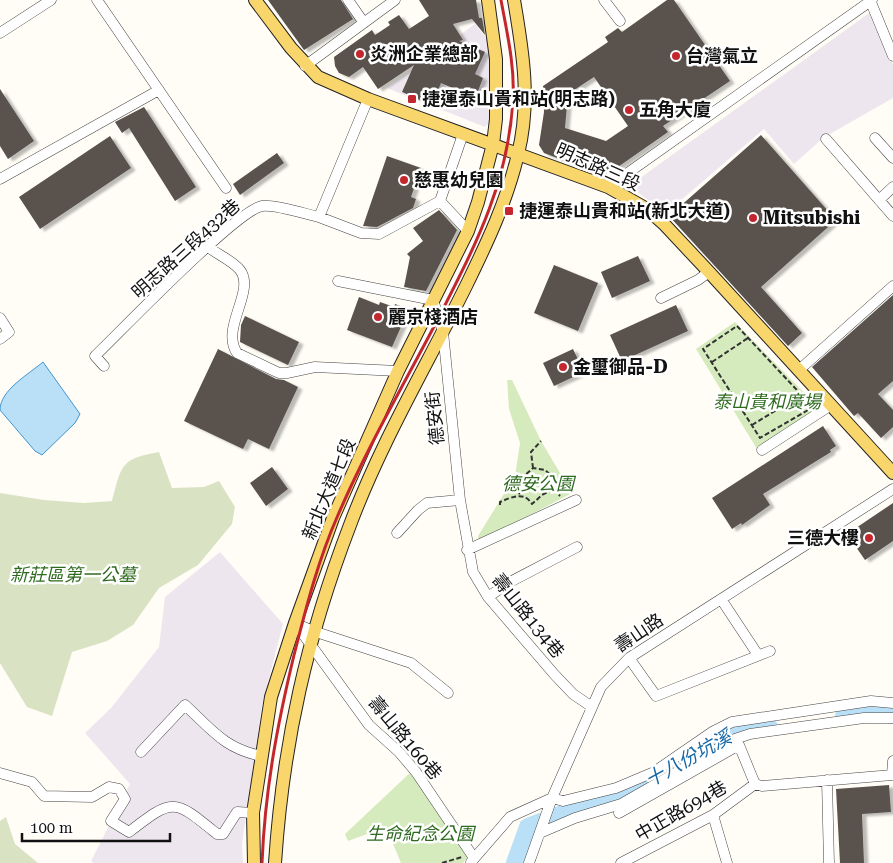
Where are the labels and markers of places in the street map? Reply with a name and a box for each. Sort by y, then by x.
place label: 炎洲企業總部 [370,43,478,64]
place label: 台灣氣立 [686,45,758,66]
marker: 炎洲企業總部 [354,48,366,60]
marker: 台灣氣立 [670,50,682,62]
place label: 捷運泰山貴和站(明志路) [422,88,615,109]
marker: 捷運泰山貴和站(明志路) [406,93,418,105]
place label: 五角大廈 [639,99,711,120]
marker: 五角大廈 [623,104,635,116]
place label: 慈惠幼兒園 [414,169,504,190]
marker: 慈惠幼兒園 [398,174,410,186]
place label: 捷運泰山貴和站(新北大道) [519,200,730,221]
marker: 捷運泰山貴和站(新北大道) [503,205,515,217]
place label: Mitsubishi [763,207,860,228]
marker: Mitsubishi [747,212,759,224]
place label: 麗京棧酒店 [388,306,478,327]
marker: 麗京棧酒店 [372,311,384,323]
place label: 金璽御品-D [573,356,668,377]
marker: 金璽御品-D [557,361,569,373]
place label: 三德大樓 [787,527,859,548]
marker: 三德大樓 [863,532,875,544]

